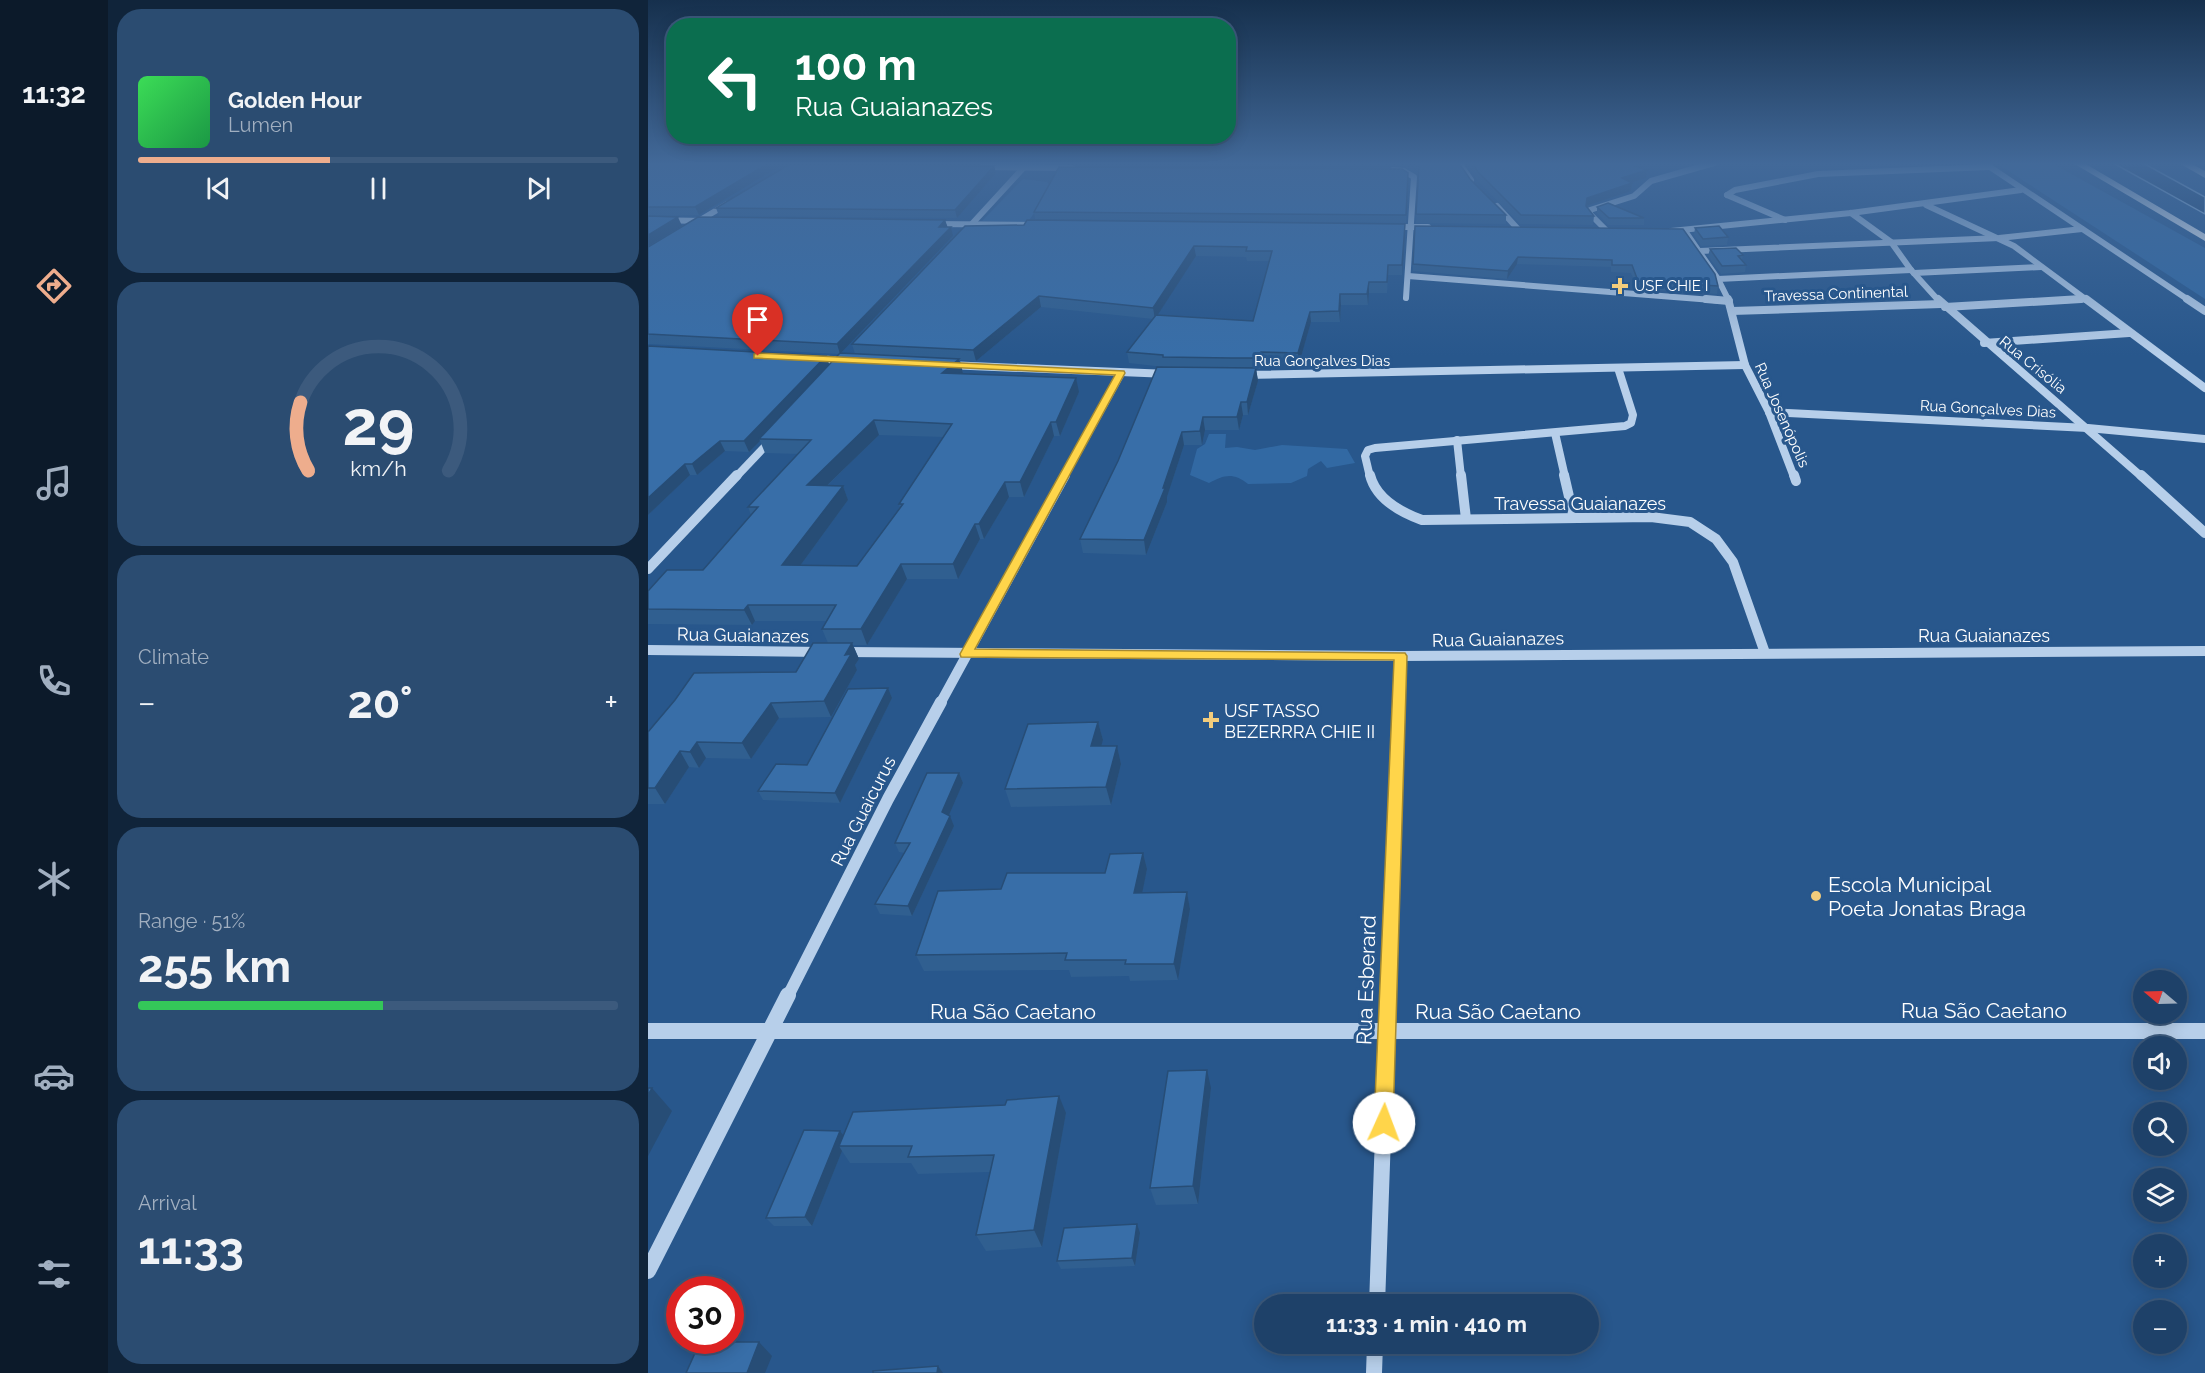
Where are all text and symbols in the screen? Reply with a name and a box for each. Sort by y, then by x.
text: 100 m [795,41,917,90]
icon: left [696,42,774,120]
text: 11:32 [22,78,86,109]
text: Golden Hour [228,87,362,113]
text: Rua Guaianazes [795,91,993,122]
text: Lumen [228,113,293,137]
icon: previous [202,172,235,205]
icon: pause [362,172,395,205]
icon: next [522,172,555,205]
icon: directions [33,265,75,307]
marker: USF CHIE I [1611,277,1629,295]
place label: USF CHIE I [1634,277,1709,295]
street label: Travessa Continental [1764,282,1909,306]
pin [732,294,783,356]
icon: arrive [741,303,774,336]
street label: Rua Crisólia [1996,332,2070,398]
street label: Rua Gonçalves Dias [1254,352,1390,370]
street label: Rua Josenópolis [1751,360,1813,470]
text: 29 [342,386,414,460]
street label: Rua Gonçalves Dias [1919,396,2057,422]
text: km/h [350,456,406,481]
icon: music [33,462,75,504]
street label: Travessa Guaianazes [1494,493,1666,514]
street label: Rua Guaianazes [677,623,809,647]
street label: Rua Guaianazes [1918,625,2050,646]
street label: Rua Guaianazes [1432,627,1564,651]
text: Climate [138,645,209,669]
icon: phone [33,660,75,702]
text: 20° [347,676,413,729]
text: − [138,683,156,722]
text: + [604,683,618,722]
place label: USF TASSO BEZERRRA CHIE II [1224,700,1375,742]
marker: USF TASSO BEZERRRA CHIE II [1202,711,1220,729]
street label: Rua Guaicurus [826,752,900,869]
icon: climate [33,858,75,900]
place label: Escola Municipal Poeta Jonatas Braga [1828,872,2026,921]
marker: Escola Municipal Poeta Jonatas Braga [1809,889,1823,903]
text: Range · 51% [138,909,245,933]
street label: Rua Esberard [1351,915,1381,1045]
text: 255 km [138,940,291,993]
north arrow [2133,970,2187,1024]
map controls [2133,970,2187,1354]
street label: Rua São Caetano [1901,998,2067,1023]
street label: Rua São Caetano [930,999,1096,1024]
street label: Rua São Caetano [1415,999,1581,1024]
button: sound [2133,1036,2187,1090]
icon: car [33,1055,75,1097]
position arrow [1352,1091,1416,1155]
button: search [2133,1102,2187,1156]
button: layers [2133,1168,2187,1222]
text: Arrival [138,1191,197,1215]
text: 11:33 [138,1222,244,1275]
button: + [2133,1234,2187,1288]
icon: filters [33,1253,75,1295]
speed limit sign: 30 [666,1276,744,1354]
button: − [2133,1300,2187,1354]
text: 11:33 · 1 min · 410 m [1326,1311,1527,1337]

